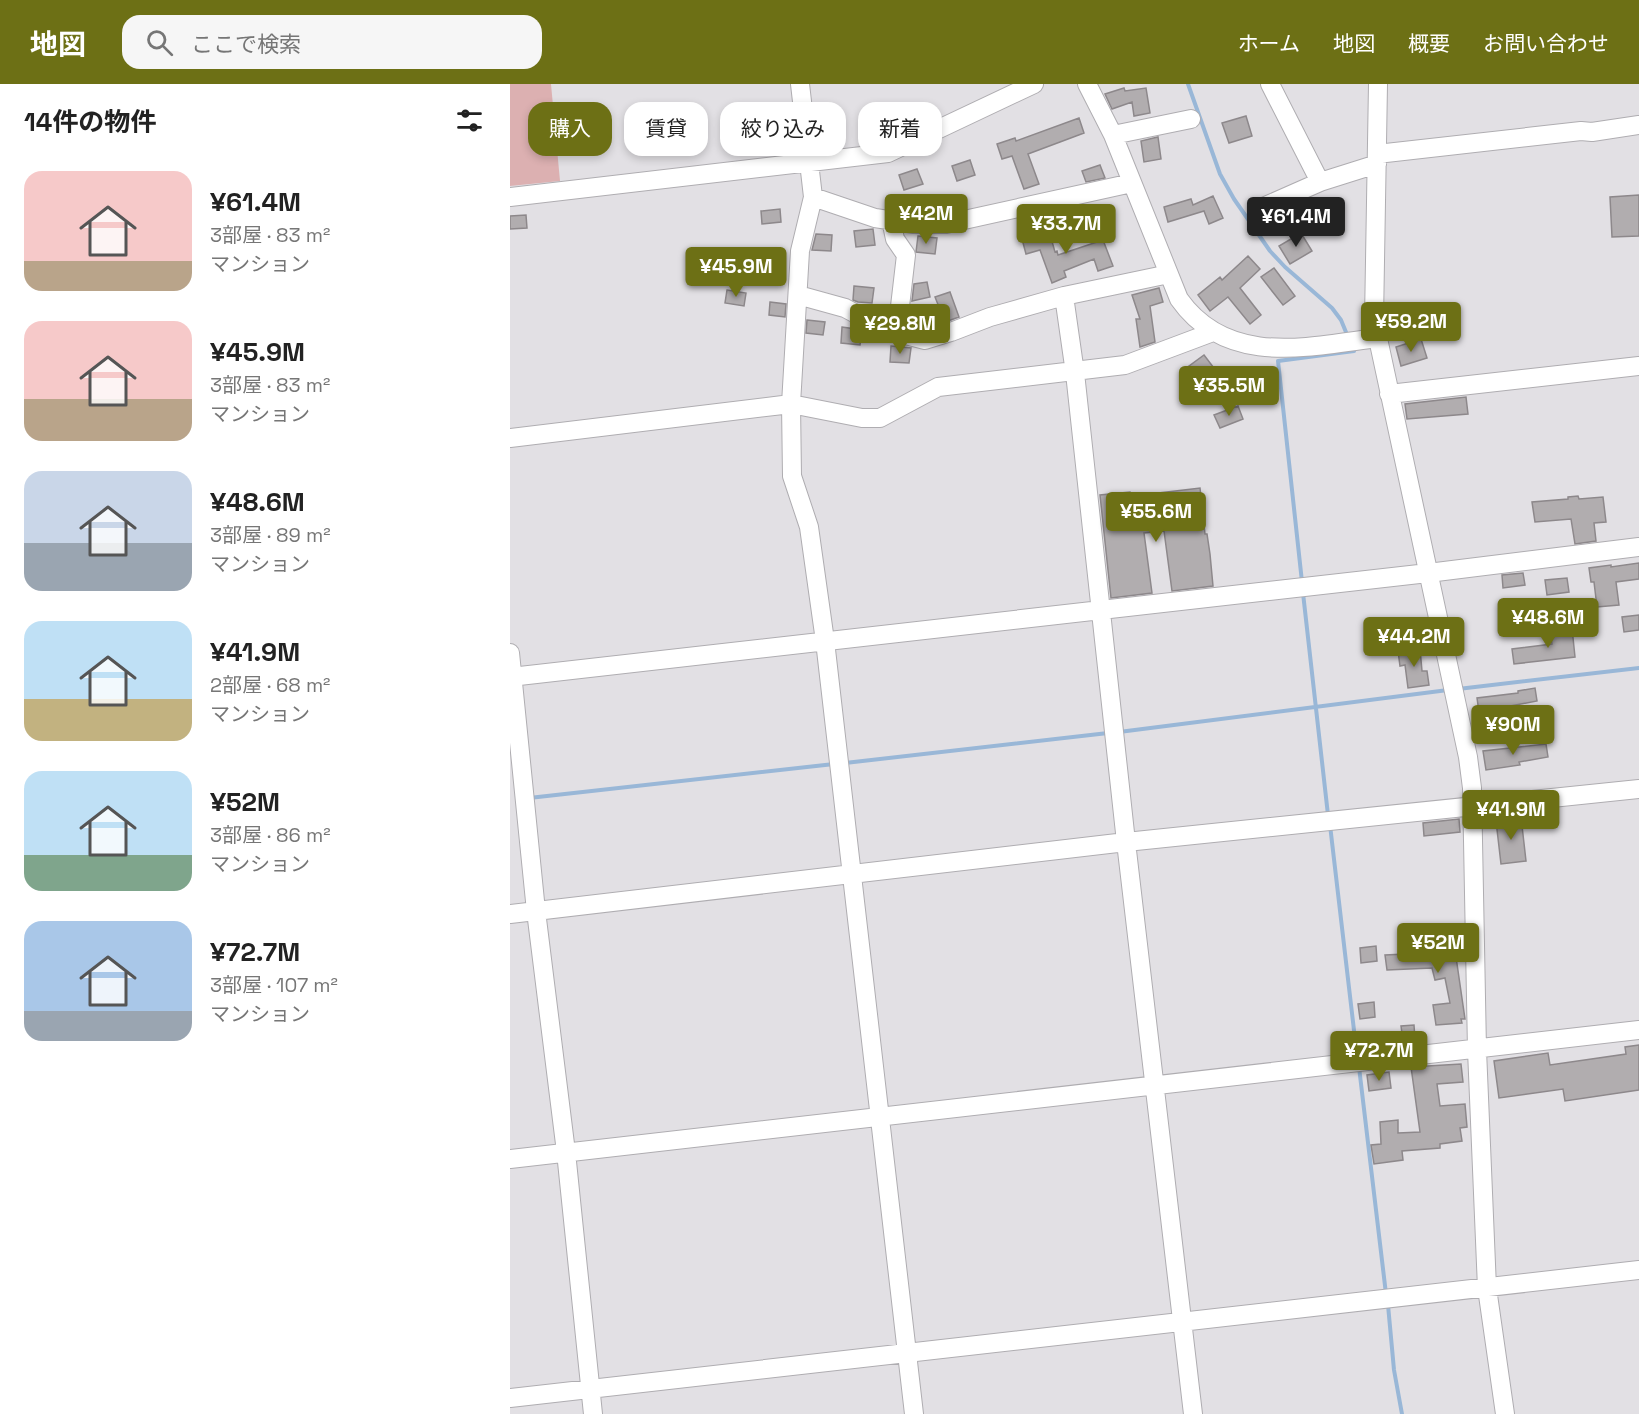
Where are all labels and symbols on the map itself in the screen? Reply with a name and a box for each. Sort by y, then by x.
pin: ¥42M [890,194,962,245]
pin: ¥61.4M [1247,197,1345,248]
pin: ¥33.7M [1017,204,1115,255]
pin: ¥45.9M [687,247,785,298]
pin: ¥59.2M [1362,302,1460,353]
pin: ¥29.8M [851,304,949,355]
pin: ¥35.5M [1180,366,1278,417]
pin: ¥55.6M [1107,492,1205,543]
pin: ¥48.6M [1499,598,1597,649]
pin: ¥44.2M [1365,617,1463,668]
pin: ¥90M [1477,705,1549,756]
pin: ¥41.9M [1462,790,1560,841]
pin: ¥52M [1402,923,1474,974]
pin: ¥72.7M [1330,1031,1428,1082]

